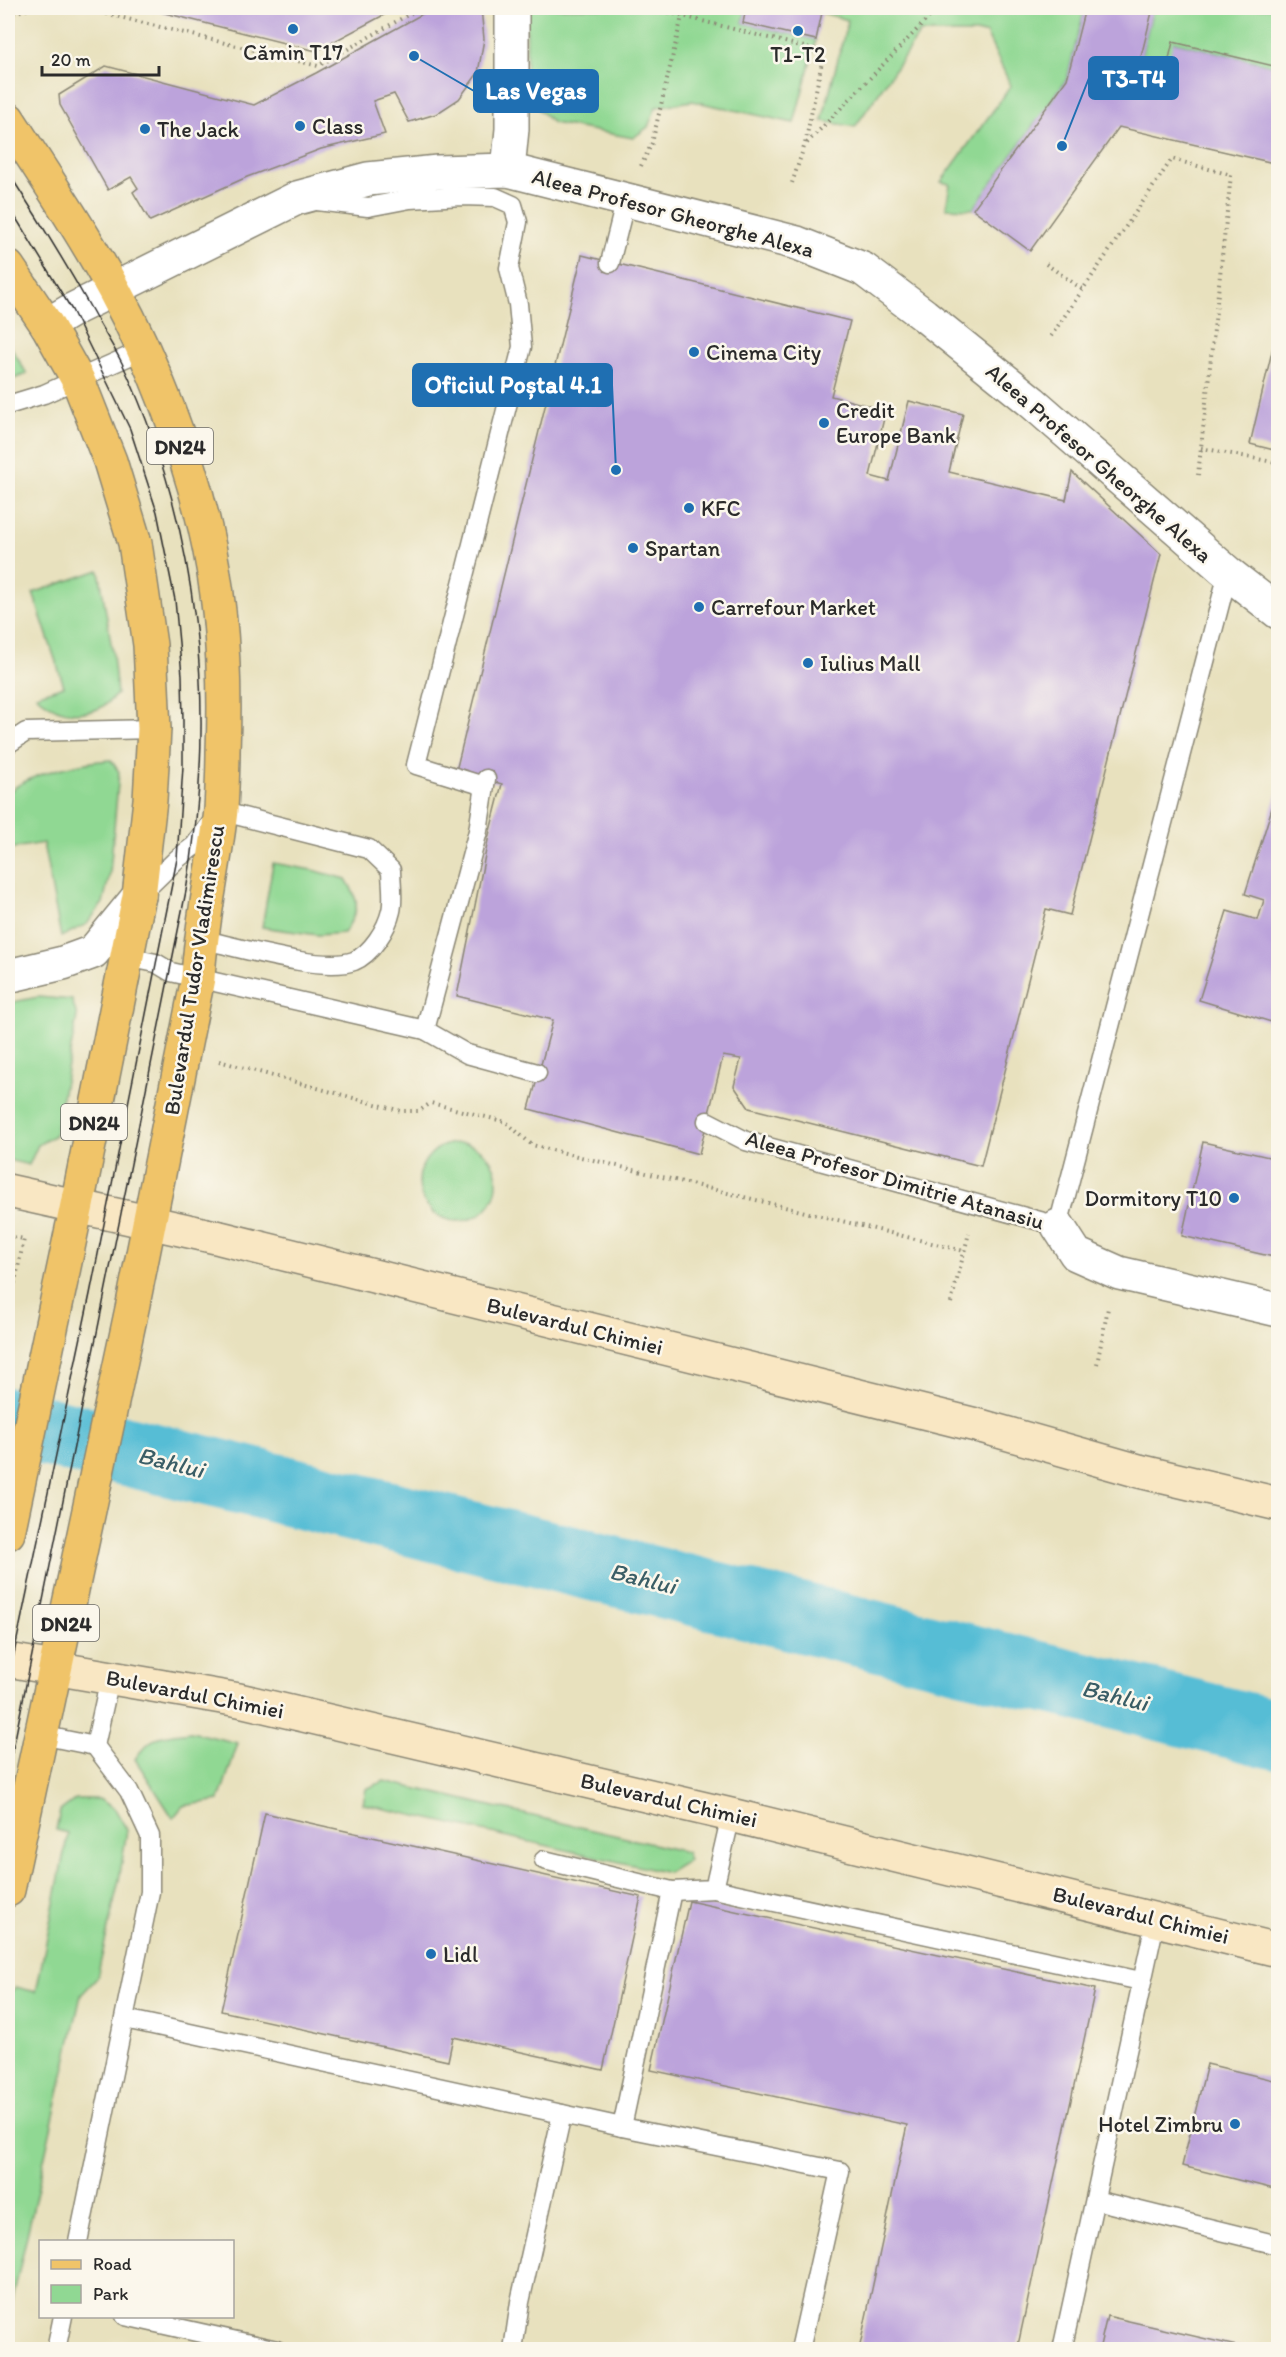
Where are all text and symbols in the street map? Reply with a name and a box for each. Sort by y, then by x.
marker: Cămin T17 [286,22,300,36]
marker: T1-T2 [791,24,805,38]
scale bar [42,39,159,77]
place label: Cămin T17 [243,39,343,66]
place label: T1-T2 [770,41,826,68]
text: 20 m [51,49,91,71]
callout: T3-T4 [1089,57,1178,99]
text: T3-T4 [1101,64,1167,93]
callout: Las Vegas [474,70,598,112]
text: Las Vegas [485,76,587,106]
place label: Class [312,113,364,140]
place label: The Jack [157,116,240,143]
marker: Class [293,119,307,133]
marker: The Jack [138,122,152,136]
street label: Aleea Profesor Gheorghe Alexa [529,162,817,264]
place label: Cinema City [706,339,822,366]
marker: Cinema City [687,345,701,359]
street label: Aleea Profesor Gheorghe Alexa [981,358,1218,569]
callout: Oficiul Poștal 4.1 [413,364,612,406]
text: Oficiul Poștal 4.1 [424,370,602,400]
place label: Credit Europe Bank [836,397,957,449]
marker: Credit Europe Bank [817,416,831,430]
road number: DN24 [147,428,213,464]
place label: KFC [701,495,741,522]
marker: KFC [682,501,696,515]
place label: Spartan [645,535,721,562]
marker: Spartan [626,541,640,555]
place label: Carrefour Market [711,594,876,621]
marker: Carrefour Market [692,600,706,614]
place label: Iulius Mall [820,650,920,677]
marker: Iulius Mall [801,656,815,670]
street label: Bulevardul Tudor Vladimirescu [158,823,230,1117]
road number: DN24 [61,1104,127,1140]
street label: Aleea Profesor Dimitrie Atanasiu [743,1124,1047,1236]
place label: Dormitory T10 [1085,1185,1222,1212]
marker: Dormitory T10 [1227,1191,1241,1205]
street label: Bulevardul Chimiei [484,1291,666,1361]
water label: Bahlui [135,1440,210,1485]
water label: Bahlui [607,1556,682,1601]
road number: DN24 [33,1605,99,1641]
street label: Bulevardul Chimiei [104,1664,286,1724]
water label: Bahlui [1079,1673,1154,1718]
street label: Bulevardul Chimiei [578,1767,760,1833]
street label: Bulevardul Chimiei [1050,1880,1232,1950]
place label: Lidl [443,1941,478,1968]
marker: Lidl [424,1947,438,1961]
place label: Hotel Zimbru [1098,2111,1223,2138]
marker: Hotel Zimbru [1228,2117,1242,2131]
legend [39,2240,234,2318]
text: Road [93,2253,132,2275]
text: Park [93,2283,128,2305]

